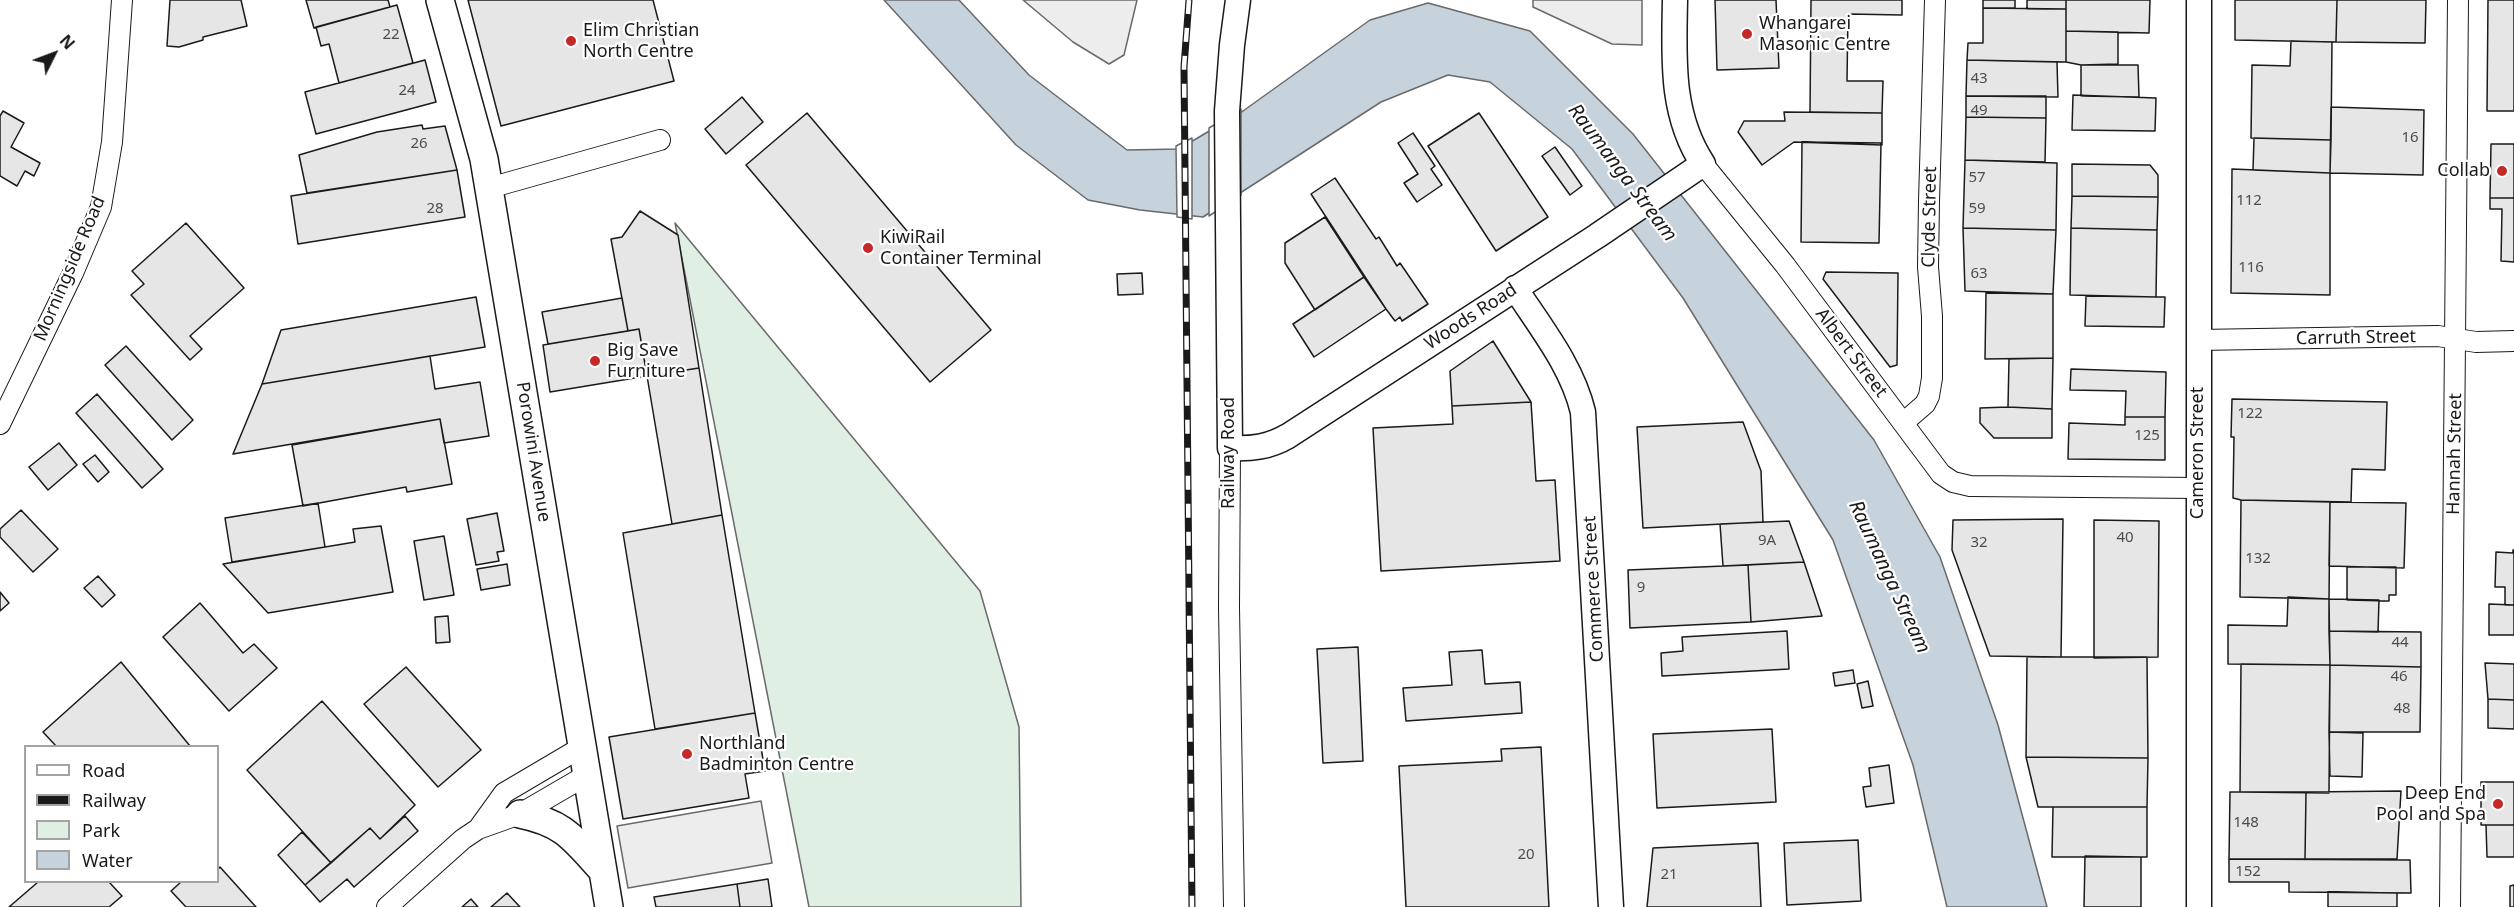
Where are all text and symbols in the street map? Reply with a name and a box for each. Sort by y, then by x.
place label: Whangarei Masonic Centre [1759,13,1890,56]
place label: Elim Christian North Centre [583,20,699,63]
north arrow [24,24,84,84]
house number: 22 [382,26,400,44]
marker: Whangarei Masonic Centre [1740,27,1754,41]
text: N [55,30,80,54]
marker: Elim Christian North Centre [564,34,578,48]
house number: 43 [1970,70,1988,88]
house number: 24 [398,82,416,100]
water label: Raumanga Stream [1562,99,1682,247]
house number: 49 [1970,102,1988,120]
house number: 16 [2401,129,2419,147]
house number: 26 [410,135,428,153]
place label: Collab [2437,160,2490,182]
marker: Collab [2495,164,2509,178]
street label: Clyde Street [1918,166,1942,268]
house number: 57 [1968,169,1986,187]
house number: 112 [2236,192,2262,210]
street label: Morningside Road [30,193,110,345]
house number: 28 [426,200,444,218]
house number: 59 [1968,200,1986,218]
place label: KiwiRail Container Terminal [880,227,1042,270]
marker: KiwiRail Container Terminal [861,241,875,255]
house number: 116 [2238,259,2264,277]
house number: 63 [1970,265,1988,283]
street label: Woods Road [1421,279,1521,355]
street label: Albert Street [1810,304,1892,402]
street label: Carruth Street [2296,326,2416,350]
place label: Big Save Furniture [607,340,686,382]
marker: Big Save Furniture [588,354,602,368]
street label: Porowini Avenue [511,380,555,524]
street label: Cameron Street [2187,387,2209,519]
street label: Hannah Street [2443,393,2467,515]
street label: Railway Road [1218,397,1240,509]
house number: 122 [2237,405,2263,423]
house number: 125 [2134,427,2160,445]
water label: Raumanga Stream [1843,497,1935,657]
street label: Commerce Street [1579,515,1609,663]
house number: 40 [2116,529,2134,547]
house number: 9A [1758,532,1776,550]
house number: 32 [1970,534,1988,552]
house number: 132 [2245,550,2271,568]
house number: 9 [1637,579,1645,597]
house number: 44 [2391,634,2409,652]
house number: 46 [2390,668,2408,686]
house number: 48 [2393,700,2411,718]
place label: Northland Badminton Centre [699,733,854,776]
legend [24,745,219,883]
marker: Northland Badminton Centre [680,747,694,761]
text: Road [82,758,125,782]
place label: Deep End Pool and Spa [2376,783,2486,826]
text: Railway [82,788,146,812]
marker: Deep End Pool and Spa [2491,797,2505,811]
house number: 148 [2233,814,2259,832]
text: Park [82,818,120,842]
house number: 20 [1517,846,1535,864]
text: Water [82,848,133,872]
house number: 152 [2235,863,2261,881]
house number: 21 [1660,866,1678,884]

